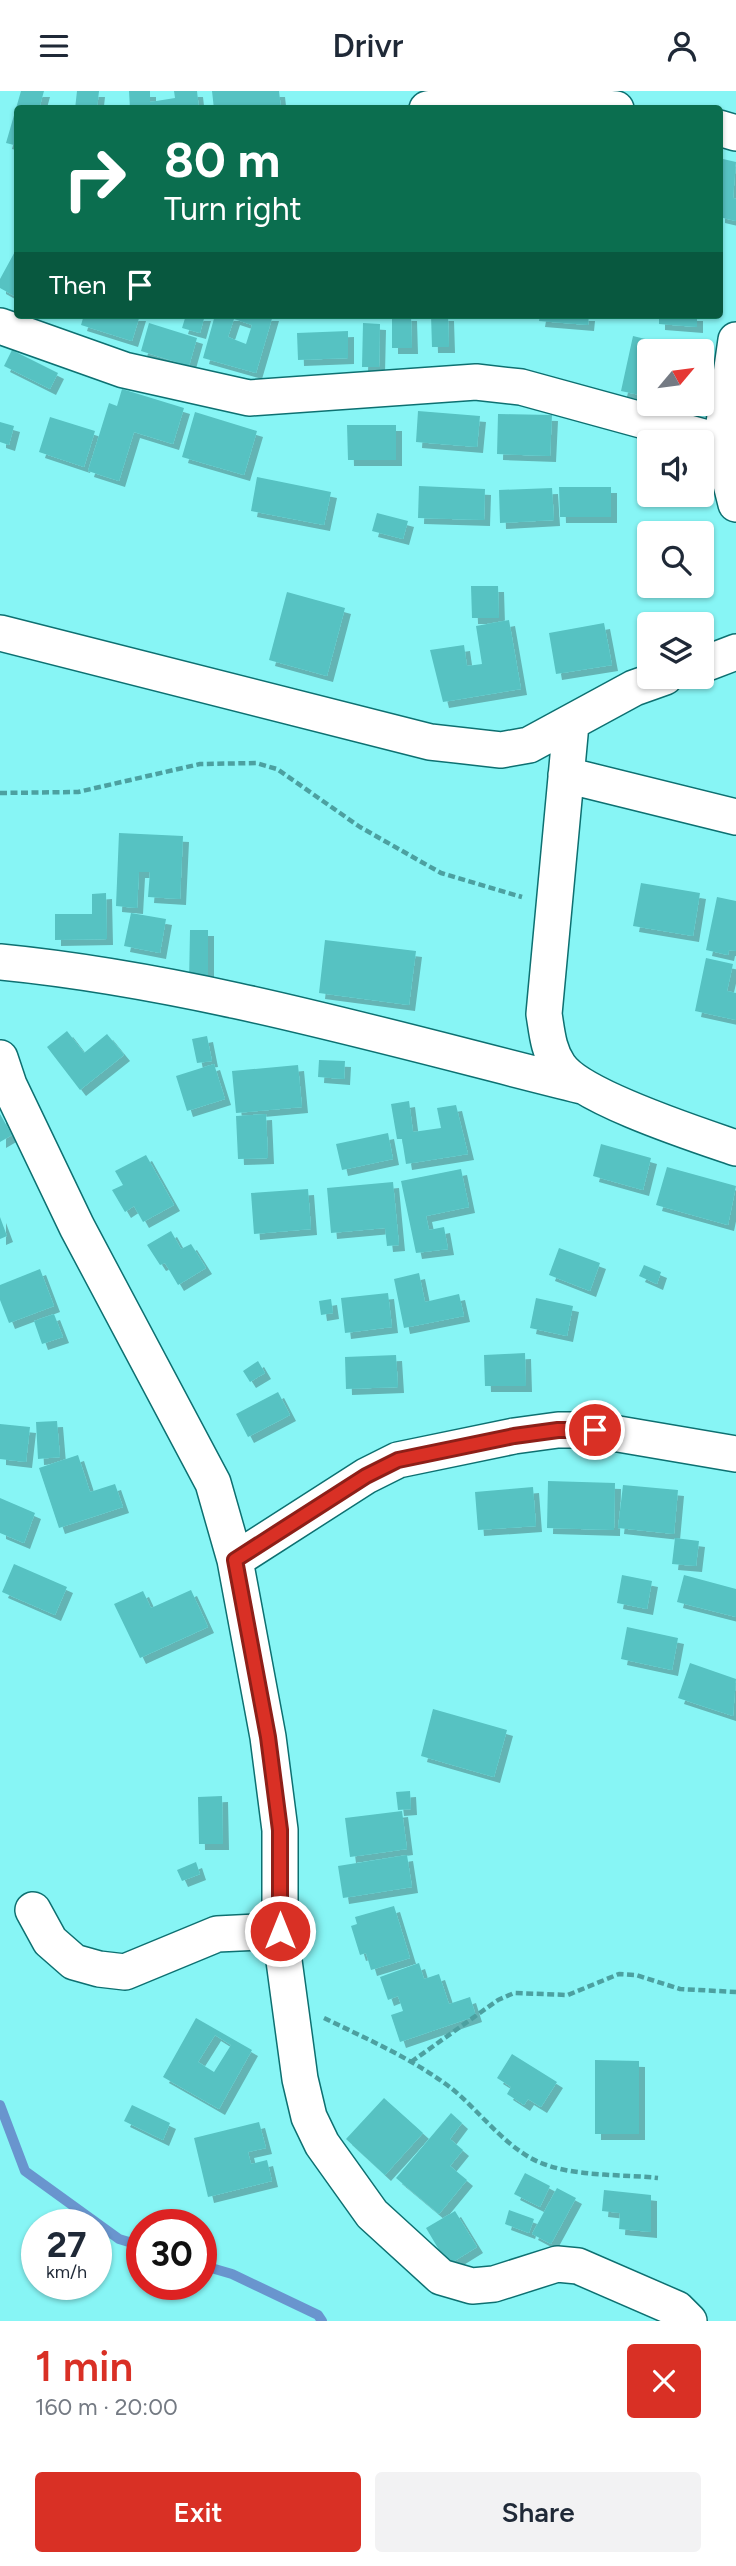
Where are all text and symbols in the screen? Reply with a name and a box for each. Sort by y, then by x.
icon: menu [35,27,73,65]
text: Drivr [333,27,403,65]
icon: person [663,27,701,65]
text: 80 m [164,130,280,189]
icon: right [49,133,140,224]
text: Turn right [164,190,302,228]
icon: arrive [121,266,159,304]
text: Then [49,269,107,301]
north arrow [637,339,714,417]
map controls [637,339,714,689]
button: sound [637,430,714,507]
button: search [637,521,714,598]
button: layers [637,612,714,689]
pin [565,1400,625,1460]
icon: arrive [576,1411,614,1449]
position arrow [243,1894,317,1968]
speed limit sign: 30 [126,2209,217,2300]
text: 27 [47,2224,86,2266]
text: km/h [46,2261,87,2283]
text: 1 min [35,2341,133,2392]
button: close [627,2344,701,2418]
text: 160 m · 20:00 [35,2393,178,2421]
button: Exit [35,2472,361,2552]
button: Share [375,2472,701,2552]

